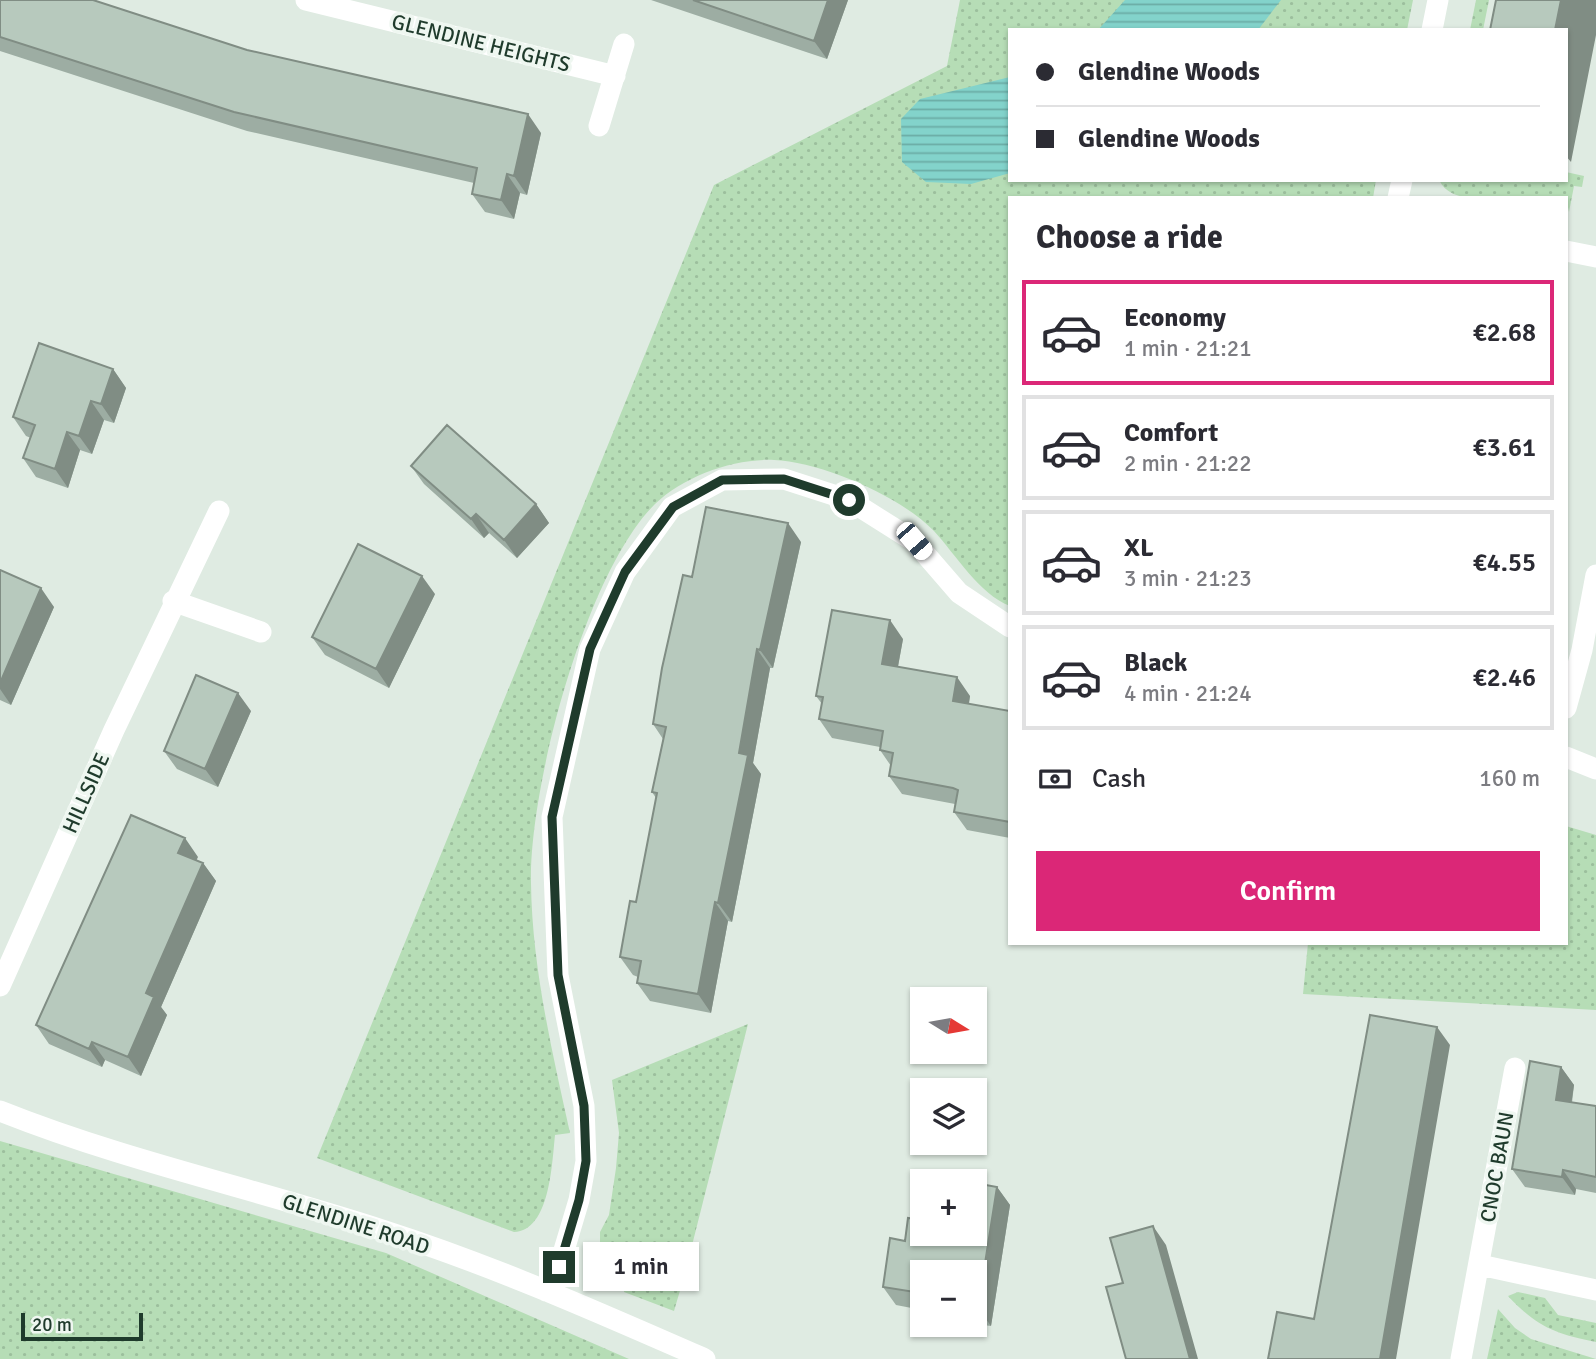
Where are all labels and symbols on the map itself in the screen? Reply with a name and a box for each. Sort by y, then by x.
street label: GLENDINE HEIGHTS [389,8,573,78]
route start [833,484,865,516]
car [893,518,936,564]
street label: HILLSIDE [57,749,115,837]
north arrow [910,987,987,1064]
street label: CNOC BAUN [1475,1110,1519,1224]
street label: GLENDINE ROAD [279,1188,433,1260]
callout: 1 min [584,1242,699,1292]
route end [543,1251,575,1283]
scale bar [21,1310,144,1342]

